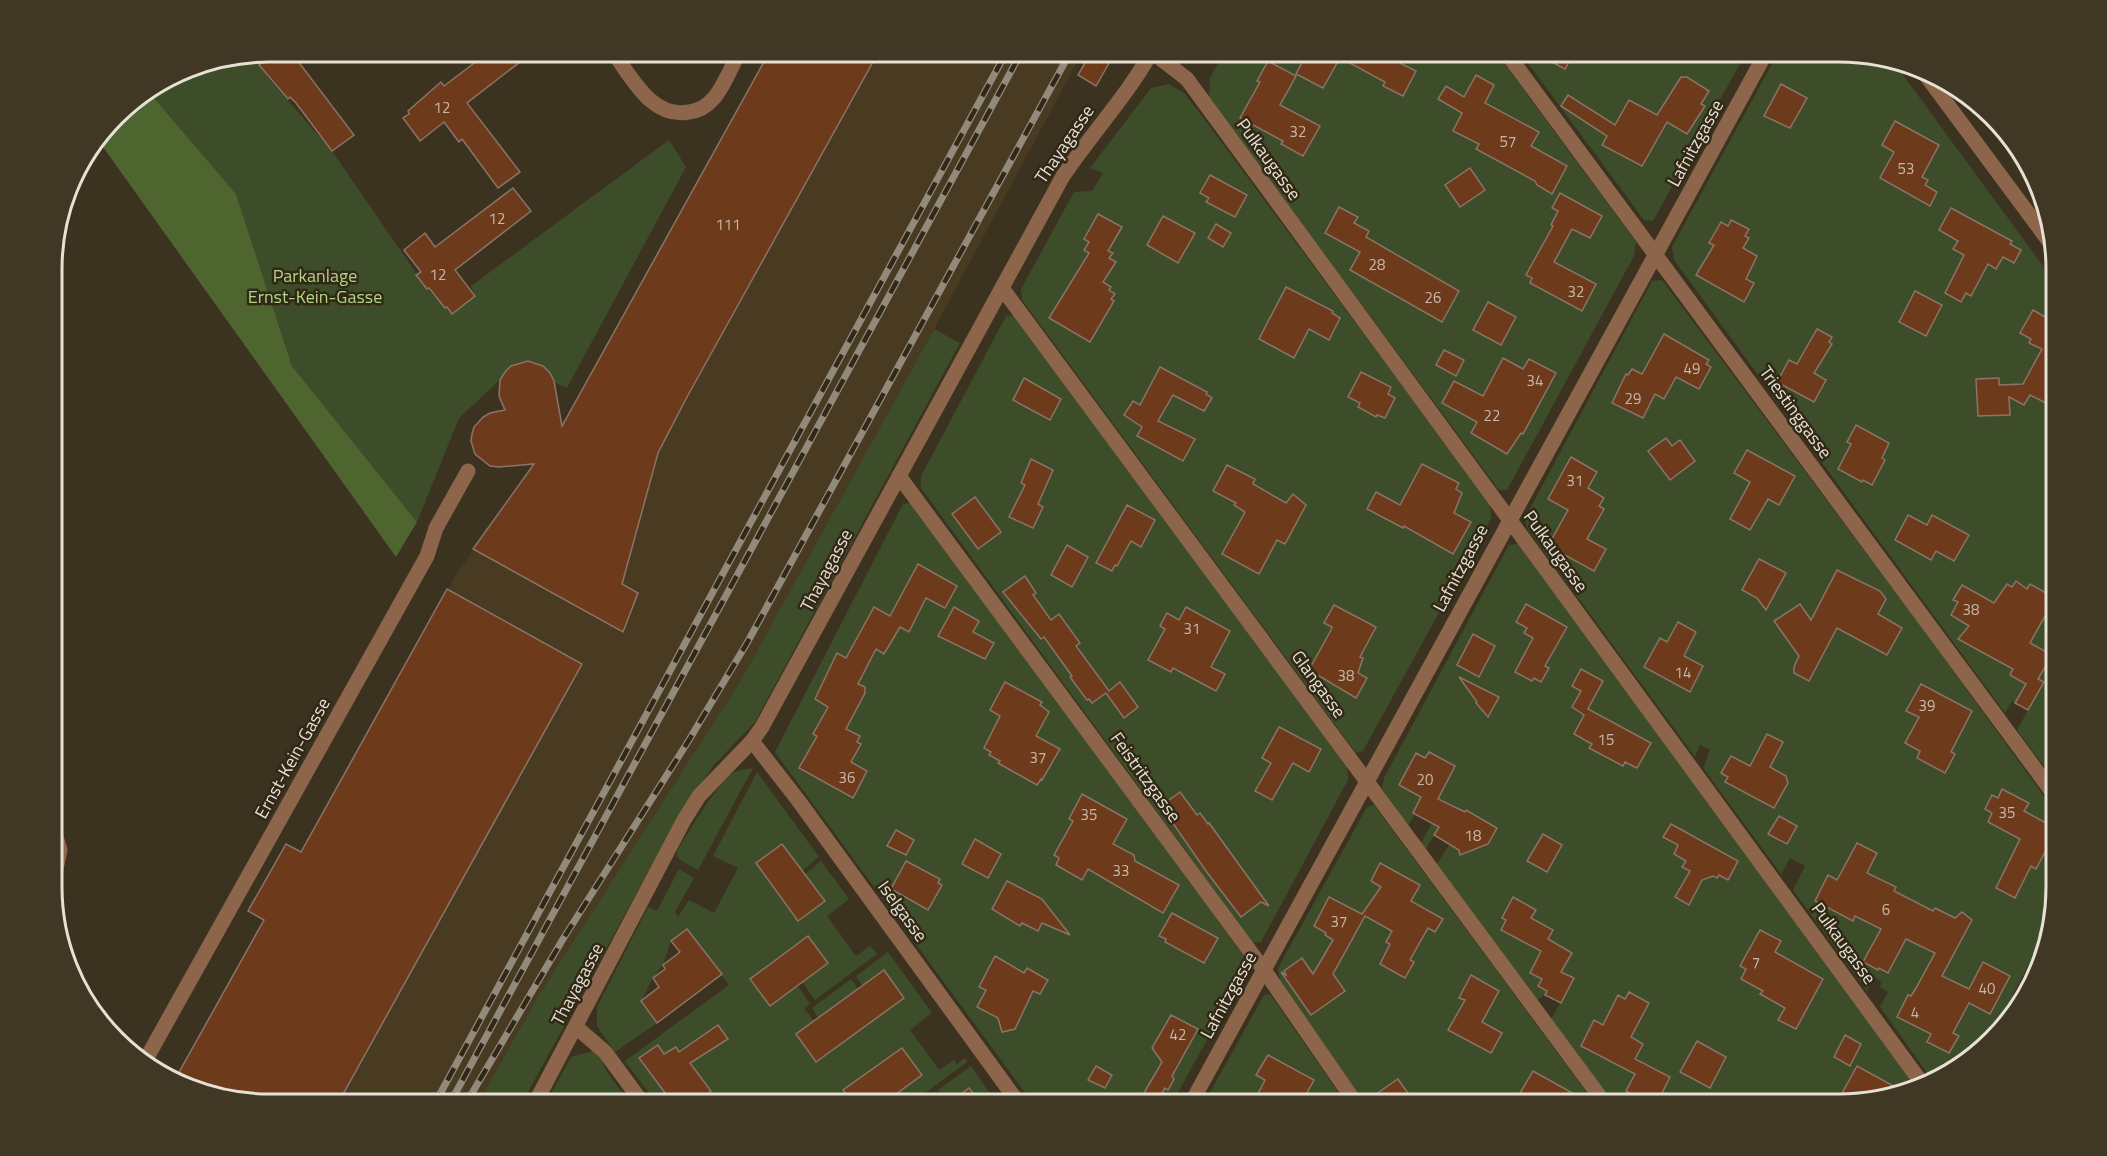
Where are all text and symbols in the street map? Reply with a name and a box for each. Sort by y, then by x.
street label: Lafnitzgasse [1660,95,1730,191]
house number: 12 [434,96,450,119]
street label: Thayagasse [1028,99,1100,189]
street label: Pulkaugasse [1230,112,1308,206]
house number: 32 [1290,120,1306,143]
house number: 57 [1500,130,1516,153]
house number: 53 [1898,157,1914,180]
house number: 12 [489,207,505,230]
house number: 111 [715,213,741,236]
house number: 28 [1369,253,1385,276]
park label: Parkanlage Ernst-Kein-Gasse [248,262,382,310]
house number: 12 [430,263,446,286]
house number: 32 [1568,280,1584,303]
house number: 26 [1425,286,1441,309]
house number: 49 [1684,357,1700,380]
street label: Triestinggasse [1753,360,1839,464]
house number: 34 [1527,369,1543,392]
house number: 29 [1625,387,1641,410]
house number: 22 [1484,404,1500,427]
house number: 31 [1567,469,1583,492]
street label: Pulkaugasse [1517,504,1595,598]
street label: Lafnitzgasse [1426,519,1494,617]
street label: Thayagasse [793,524,859,616]
house number: 38 [1963,598,1979,621]
house number: 31 [1184,617,1200,640]
street label: Glangasse [1285,645,1353,723]
house number: 14 [1675,661,1691,684]
house number: 38 [1338,664,1354,687]
street label: Ernst-Kein-Gasse [248,693,336,823]
house number: 39 [1919,694,1935,717]
street label: Feistritzgasse [1104,726,1188,828]
house number: 15 [1598,728,1614,751]
house number: 37 [1030,746,1046,769]
house number: 36 [839,766,855,789]
house number: 20 [1417,768,1433,791]
house number: 35 [1999,801,2015,824]
house number: 35 [1081,803,1097,826]
house number: 18 [1465,824,1481,847]
house number: 33 [1113,859,1129,882]
street label: Iselgasse [871,875,935,947]
street label: Pulkaugasse [1805,896,1883,990]
house number: 6 [1882,898,1890,921]
house number: 37 [1331,910,1347,933]
street label: Thayagasse [544,938,610,1030]
street label: Lafnitzgasse [1193,947,1263,1043]
house number: 7 [1752,951,1760,974]
house number: 40 [1979,977,1995,1000]
house number: 4 [1911,1001,1919,1024]
house number: 42 [1170,1023,1186,1046]

